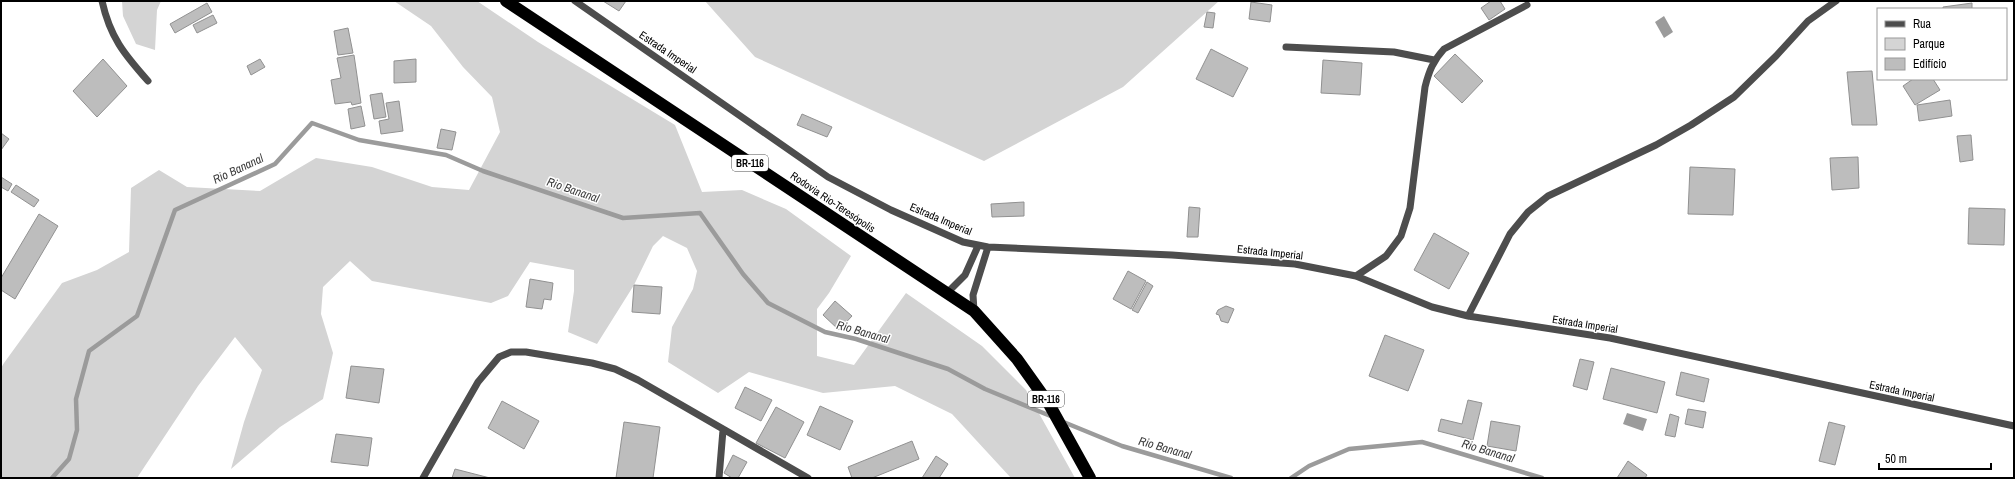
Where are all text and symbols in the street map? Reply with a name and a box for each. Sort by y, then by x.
legend [1877,8,2007,80]
text: Rua [1913,16,1932,32]
street label: Estrada Imperial [637,28,699,76]
text: Parque [1913,36,1945,52]
text: Edifício [1913,56,1946,72]
water label: Rio Bananal [210,150,267,188]
road number: BR-116 [732,155,768,171]
street label: Rodovia Rio-Teresópolis [788,168,878,236]
water label: Rio Bananal [545,174,602,207]
street label: Estrada Imperial [908,200,974,238]
street label: Estrada Imperial [1236,242,1304,262]
street label: Estrada Imperial [1551,312,1619,336]
water label: Rio Bananal [835,317,892,347]
street label: Estrada Imperial [1868,377,1936,405]
road number: BR-116 [1028,391,1064,407]
water label: Rio Bananal [1137,433,1194,463]
water label: Rio Bananal [1460,435,1517,467]
scale bar [1879,445,1991,471]
text: 50 m [1885,451,1907,467]

